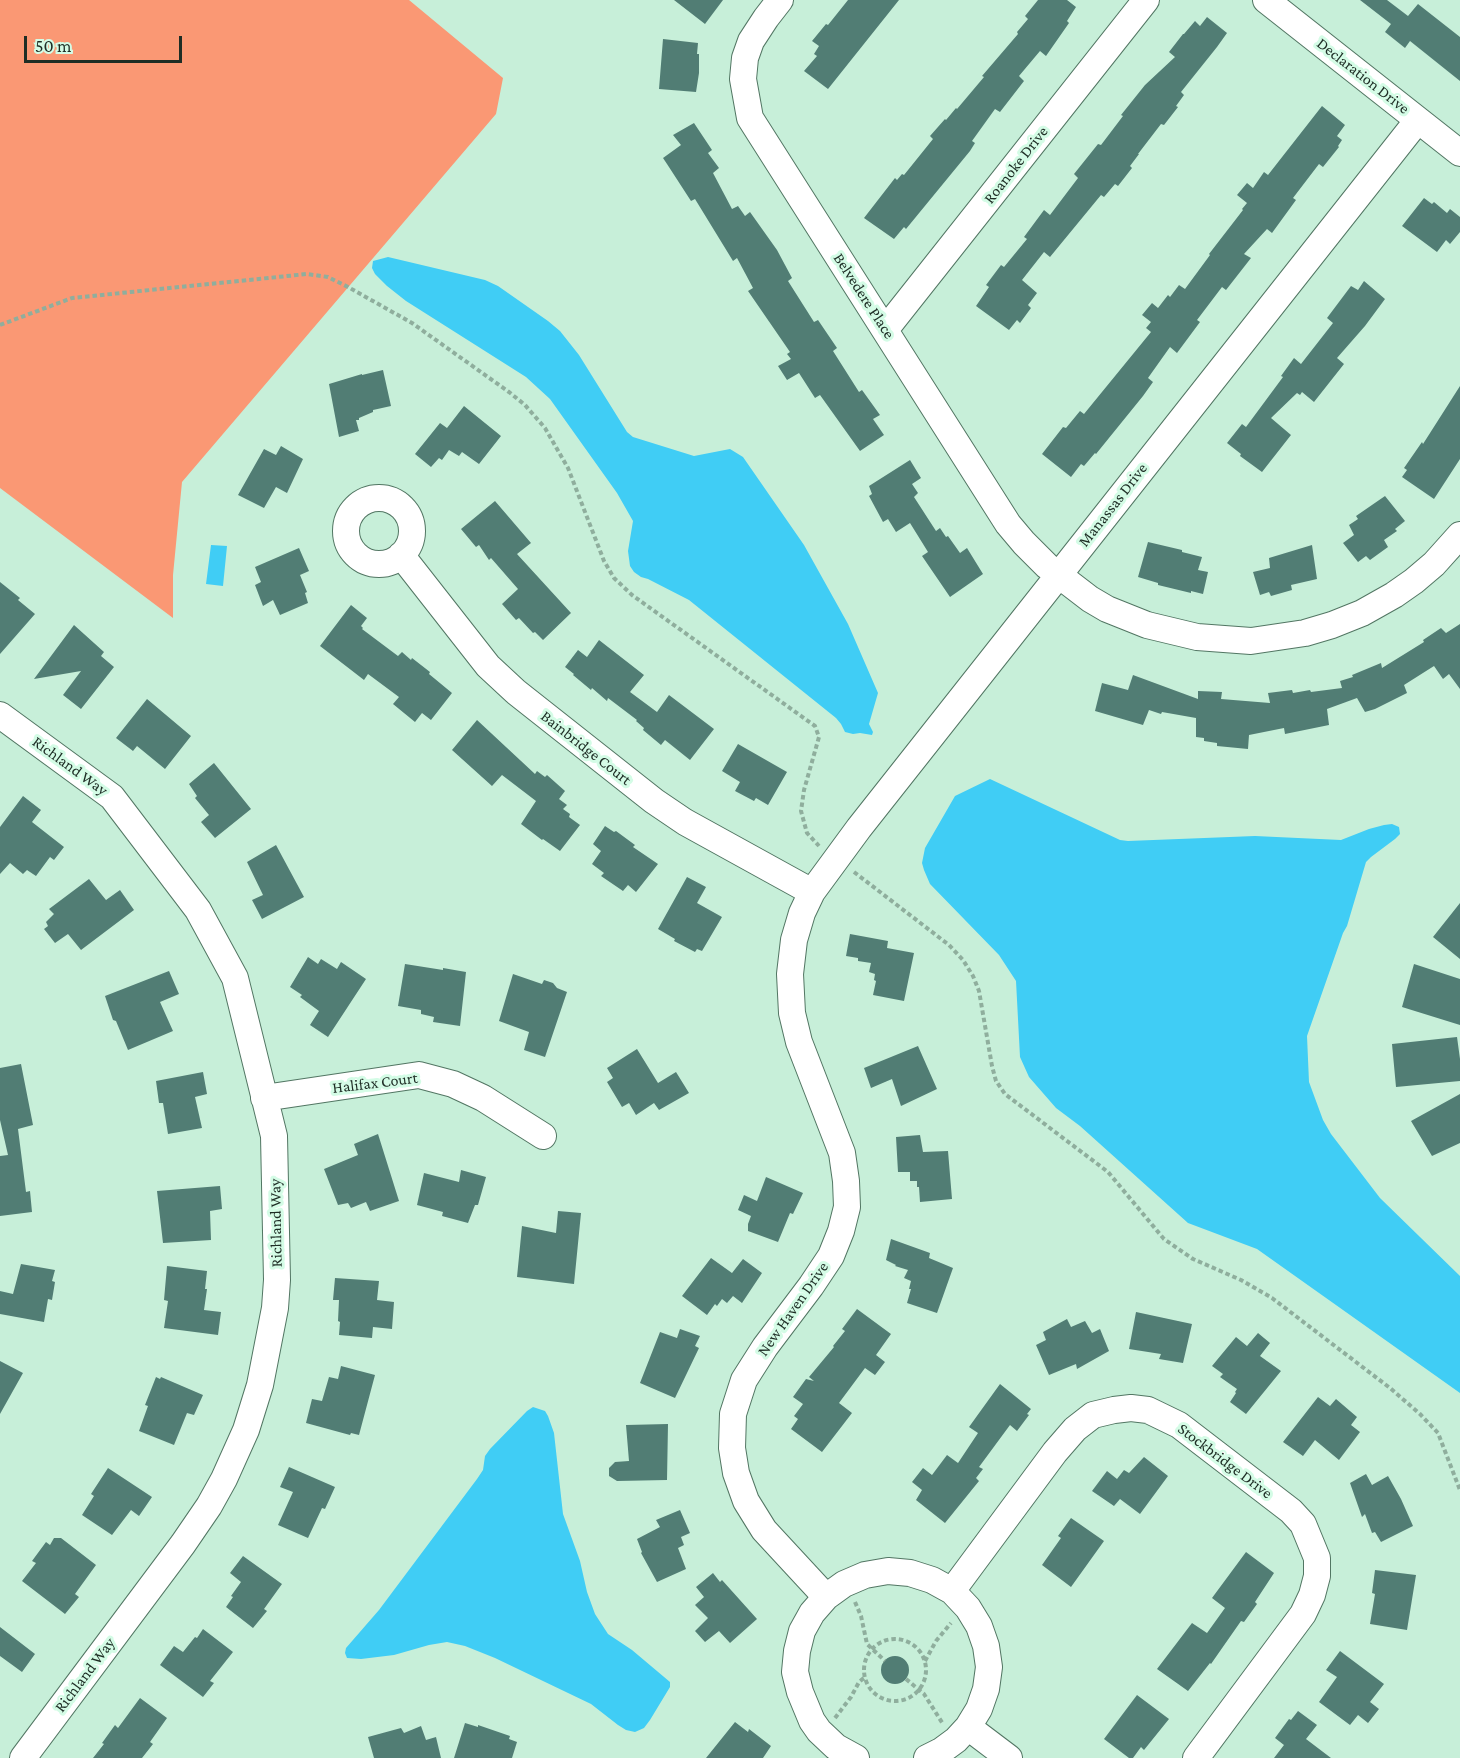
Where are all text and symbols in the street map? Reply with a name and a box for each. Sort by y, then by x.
scale bar [27,24,184,62]
street label: Declaration Drive [1313,34,1413,118]
text: 50 m [35,36,72,56]
street label: Roanoke Drive [980,122,1052,208]
street label: Belvedere Place [829,250,899,342]
street label: Manassas Drive [1074,459,1152,551]
street label: Bainbridge Court [537,707,635,789]
street label: Richland Way [29,732,111,800]
street label: Halifax Court [331,1068,419,1098]
street label: Richland Way [266,1179,286,1267]
street label: New Haven Drive [753,1258,833,1360]
street label: Stockbridge Drive [1174,1419,1276,1503]
street label: Richland Way [51,1634,119,1716]

